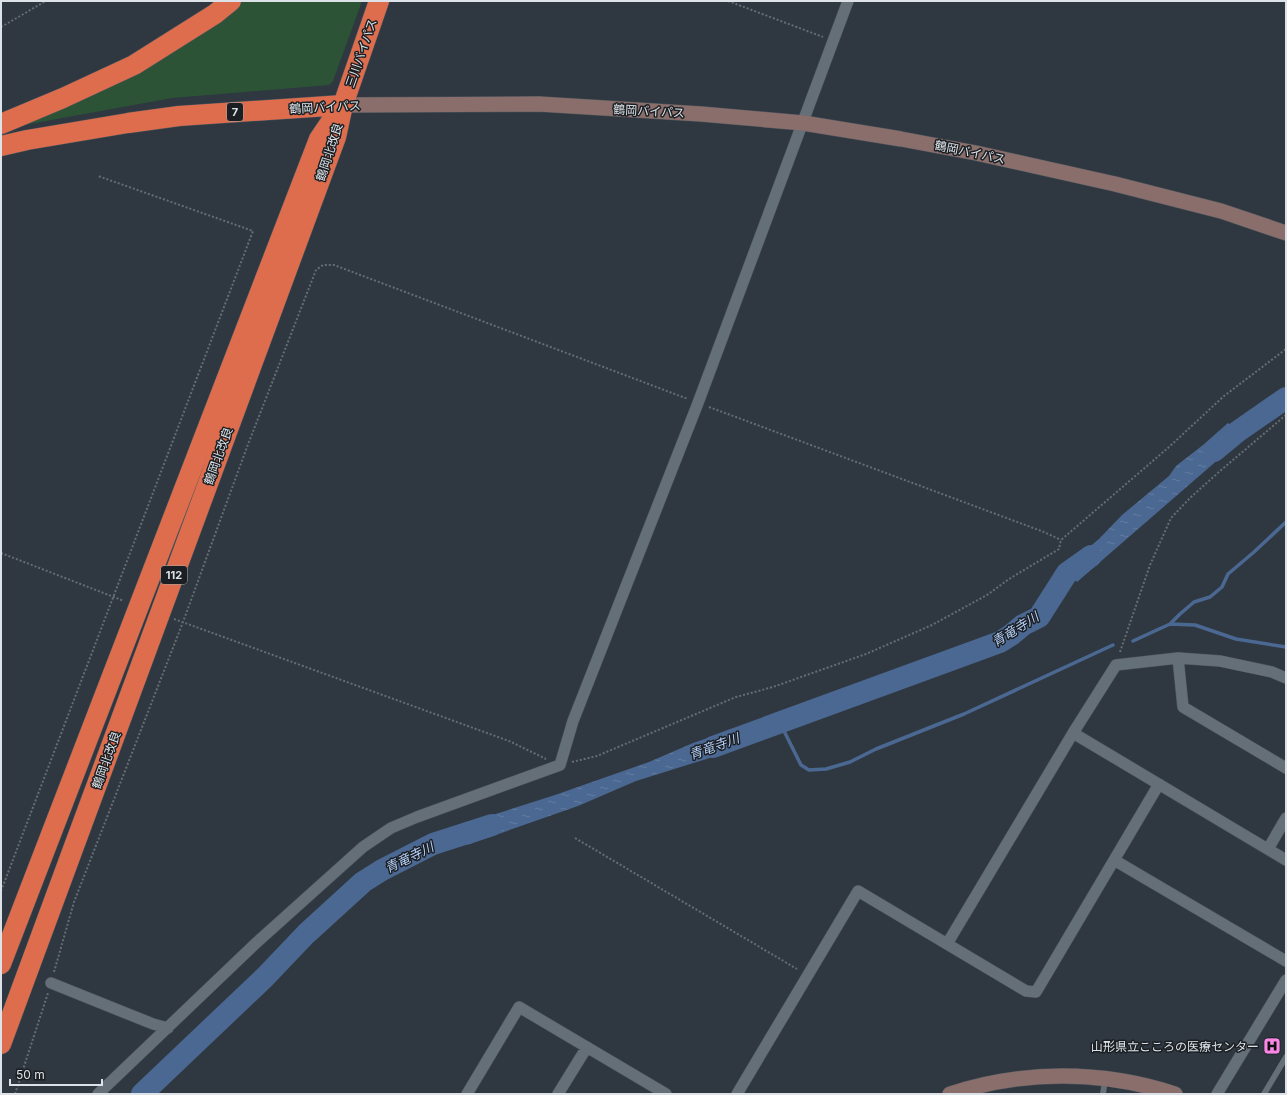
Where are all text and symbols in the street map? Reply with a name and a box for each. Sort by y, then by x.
street label: 三川バイパス [342,17,380,89]
street label: 鶴岡バイパス [289,98,361,116]
street label: 鶴岡バイパス [613,102,685,120]
road number: 7 [227,103,243,121]
street label: 鶴岡北改良 [313,121,345,183]
street label: 鶴岡バイパス [933,137,1007,167]
street label: 鶴岡北改良 [201,425,235,487]
road number: 112 [161,566,187,584]
water label: 青竜寺川 [989,607,1043,650]
street label: 鶴岡北改良 [89,729,123,791]
water label: 青竜寺川 [687,729,743,762]
water label: 青竜寺川 [382,838,438,876]
hospital icon: 山形県立こころの医療センター [1262,1036,1282,1056]
place label: 山形県立こころの医療センター [1091,1039,1259,1054]
scale bar [10,1061,102,1087]
text: 50 m [16,1067,45,1082]

